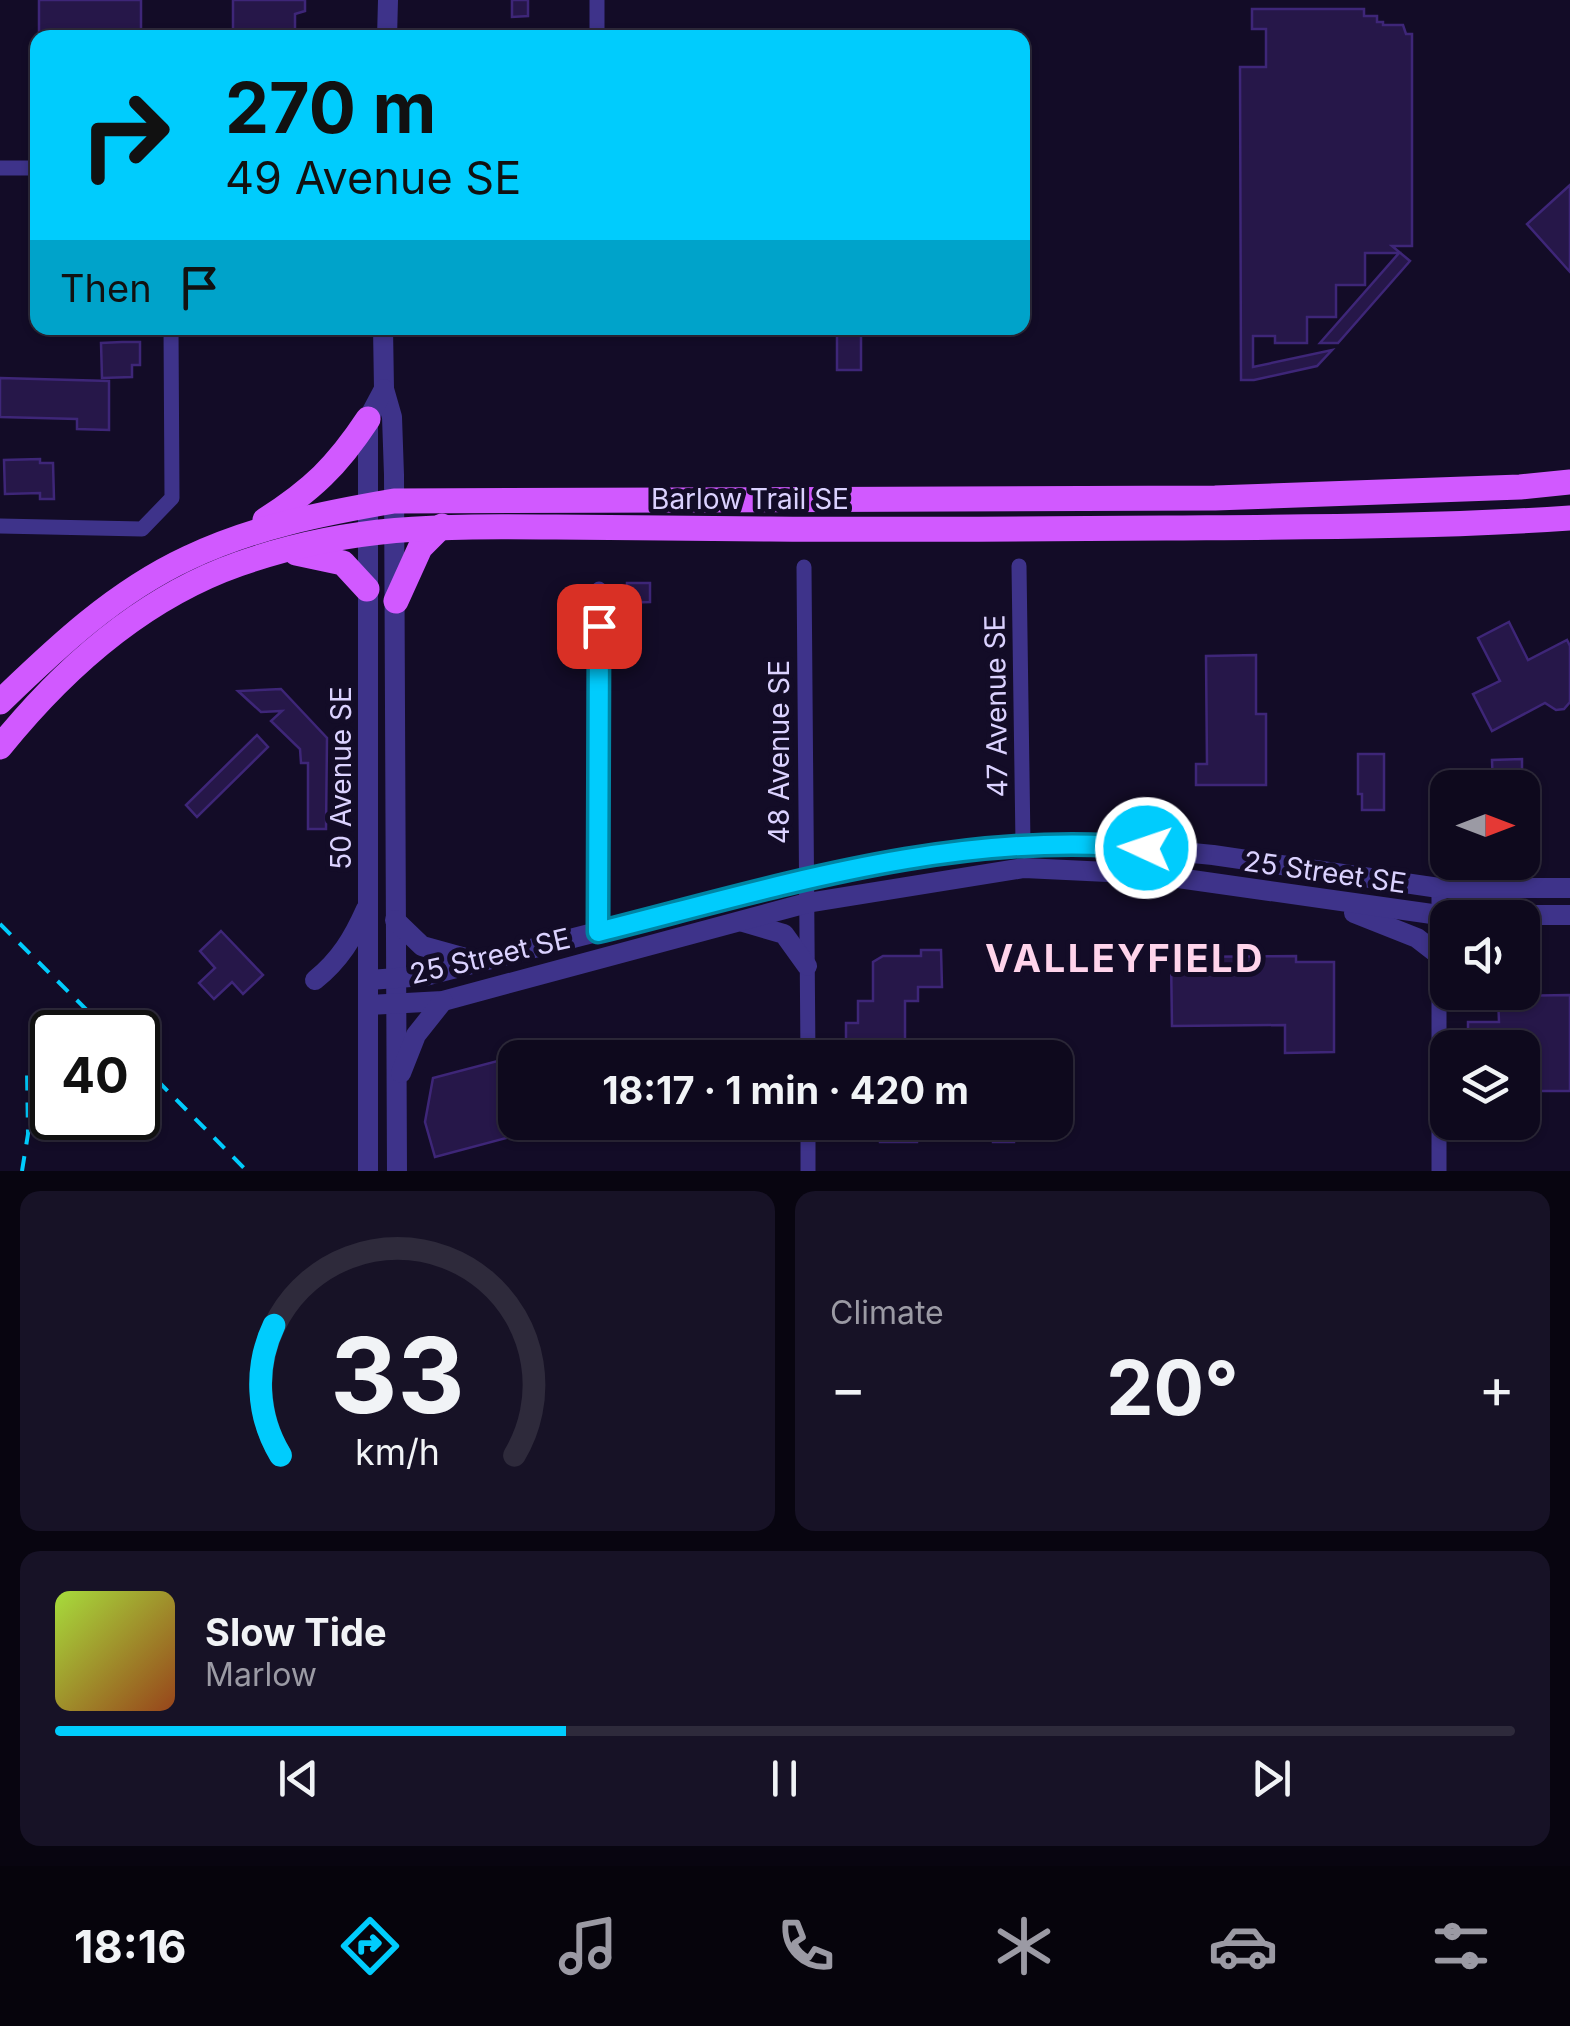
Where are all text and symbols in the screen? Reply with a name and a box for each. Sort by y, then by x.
text: 270 m [225,65,436,150]
icon: right [60,70,190,200]
text: 49 Avenue SE [225,150,521,205]
icon: arrive [172,260,227,315]
text: Then [60,265,152,311]
street label: Barlow Trail SE [651,482,849,516]
pin [557,584,642,669]
icon: arrive [572,599,627,654]
street label: 47 Avenue SE [977,614,1015,798]
street label: 48 Avenue SE [762,660,796,844]
street label: 50 Avenue SE [324,686,358,870]
north arrow [1430,770,1540,880]
map controls [1430,770,1540,1140]
position arrow [1094,796,1198,900]
street label: 25 Street SE [1242,844,1408,900]
button: sound [1430,900,1540,1010]
street label: 25 Street SE [406,921,574,991]
district label: VALLEYFIELD [985,935,1265,981]
speed limit sign: 40 [30,1010,160,1140]
button: layers [1430,1030,1540,1140]
text: 18:17 · 1 min · 420 m [602,1067,969,1113]
text: Climate [830,1293,944,1332]
text: 33 [330,1312,465,1438]
text: 20° [1106,1342,1239,1433]
text: − [830,1355,866,1421]
text: + [1479,1355,1515,1421]
text: km/h [355,1430,440,1474]
text: Slow Tide [205,1609,387,1655]
text: Marlow [205,1655,317,1694]
icon: previous [271,1751,326,1806]
icon: pause [757,1751,812,1806]
icon: next [1244,1751,1299,1806]
icon: directions [335,1911,405,1981]
icon: music [553,1911,623,1981]
icon: phone [771,1911,841,1981]
icon: climate [989,1911,1059,1981]
icon: car [1208,1911,1278,1981]
icon: filters [1426,1911,1496,1981]
text: 18:16 [74,1919,186,1974]

